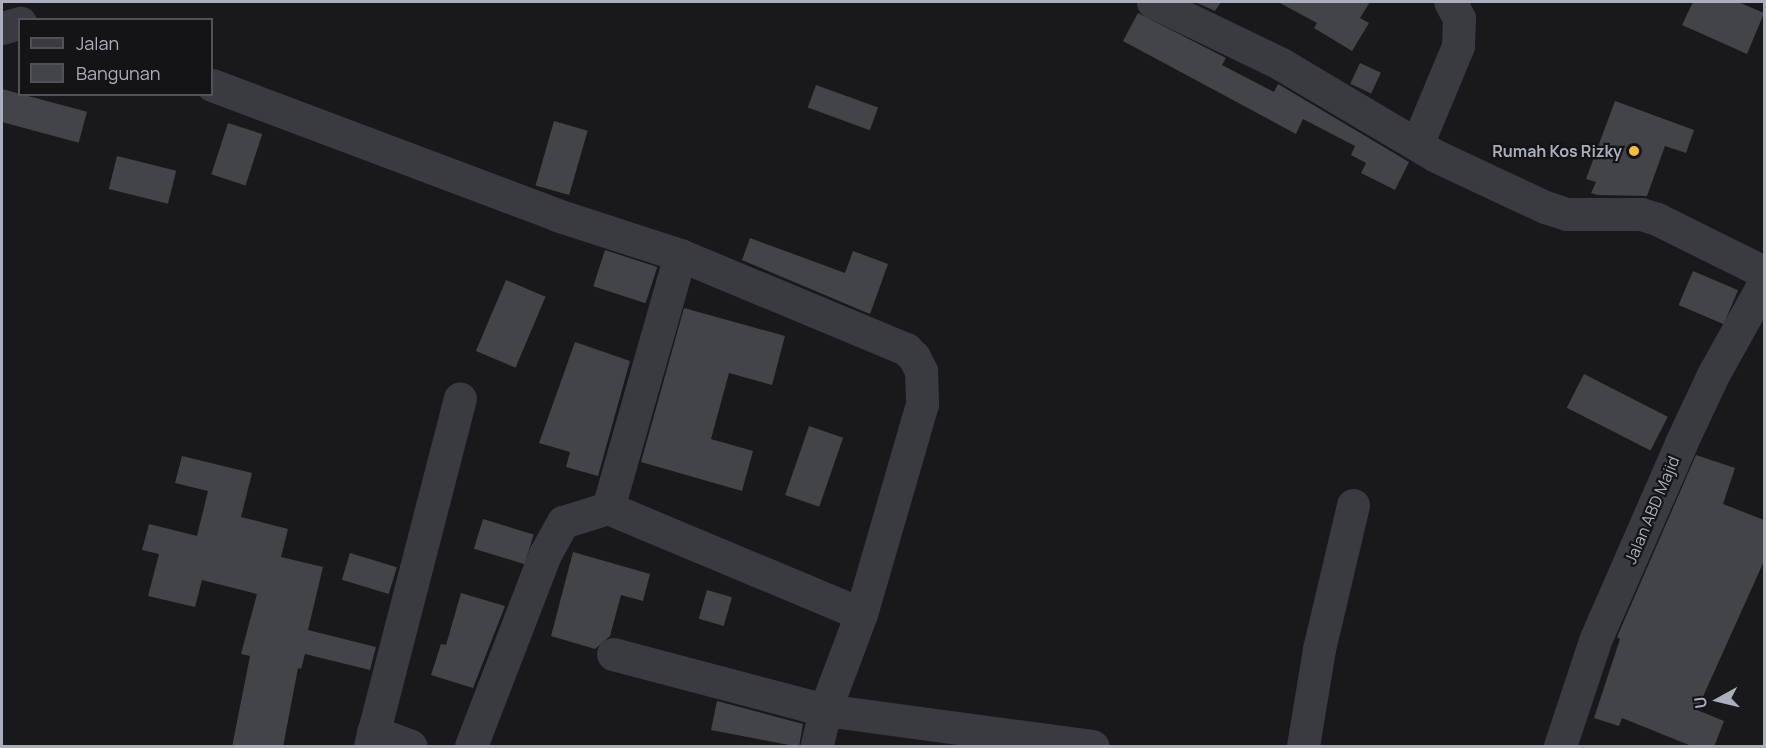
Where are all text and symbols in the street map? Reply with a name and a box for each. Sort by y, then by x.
legend [18,18,213,96]
text: Jalan [76,31,119,55]
text: Bangunan [76,61,160,85]
place label: Rumah Kos Rizky [1492,141,1622,161]
marker: Rumah Kos Rizky [1627,144,1641,158]
street label: Jalan ABD Majid [1621,453,1683,567]
north arrow [1688,670,1748,730]
text: U [1688,695,1712,710]

